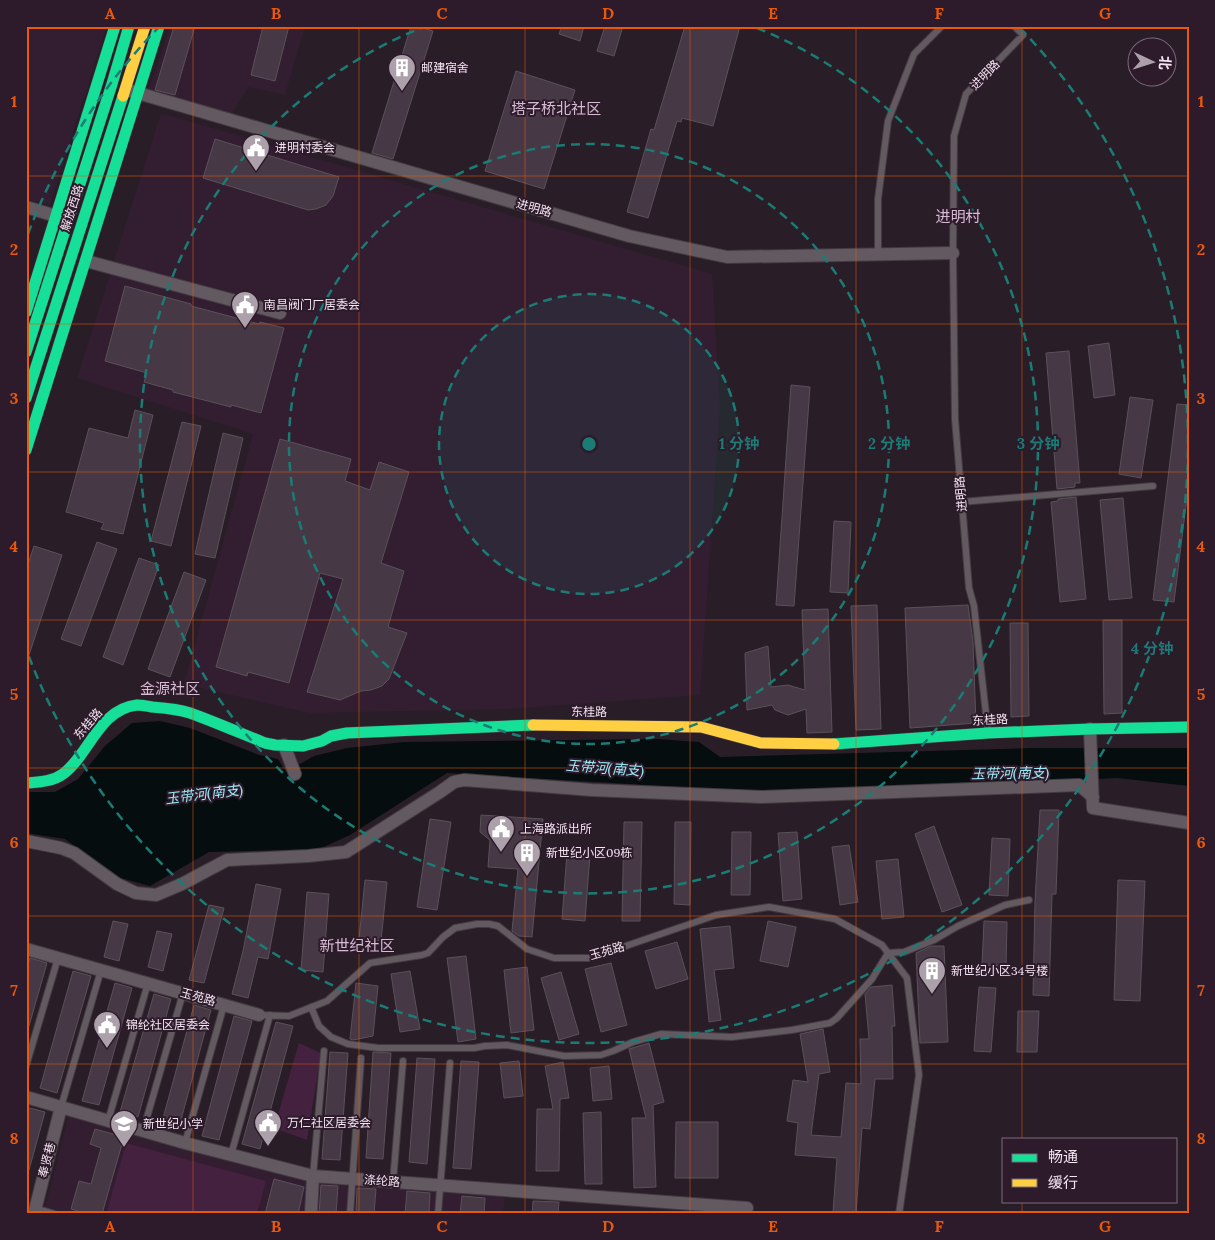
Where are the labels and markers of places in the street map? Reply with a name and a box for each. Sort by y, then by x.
building icon: 邮建宿舍 [387,53,417,92]
place label: 邮建宿舍 [421,60,469,75]
public building icon: 进明村委会 [241,133,271,172]
place label: 进明村委会 [275,140,335,155]
public building icon: 南昌阀门厂居委会 [230,290,260,329]
place label: 南昌阀门厂居委会 [264,297,360,312]
centre of rings [580,435,598,453]
public building icon: 上海路派出所 [486,814,516,853]
place label: 上海路派出所 [520,821,592,836]
building icon: 新世纪小区09栋 [512,838,542,877]
place label: 新世纪小区09栋 [546,845,632,860]
building icon: 新世纪小区34号楼 [917,956,947,995]
place label: 新世纪小区34号楼 [951,963,1048,978]
public building icon: 锦纶社区居委会 [92,1010,122,1049]
place label: 锦纶社区居委会 [126,1017,210,1032]
public building icon: 万仁社区居委会 [253,1108,283,1147]
school or university icon: 新世纪小学 [109,1109,139,1148]
place label: 万仁社区居委会 [287,1115,371,1130]
place label: 新世纪小学 [143,1116,203,1131]

